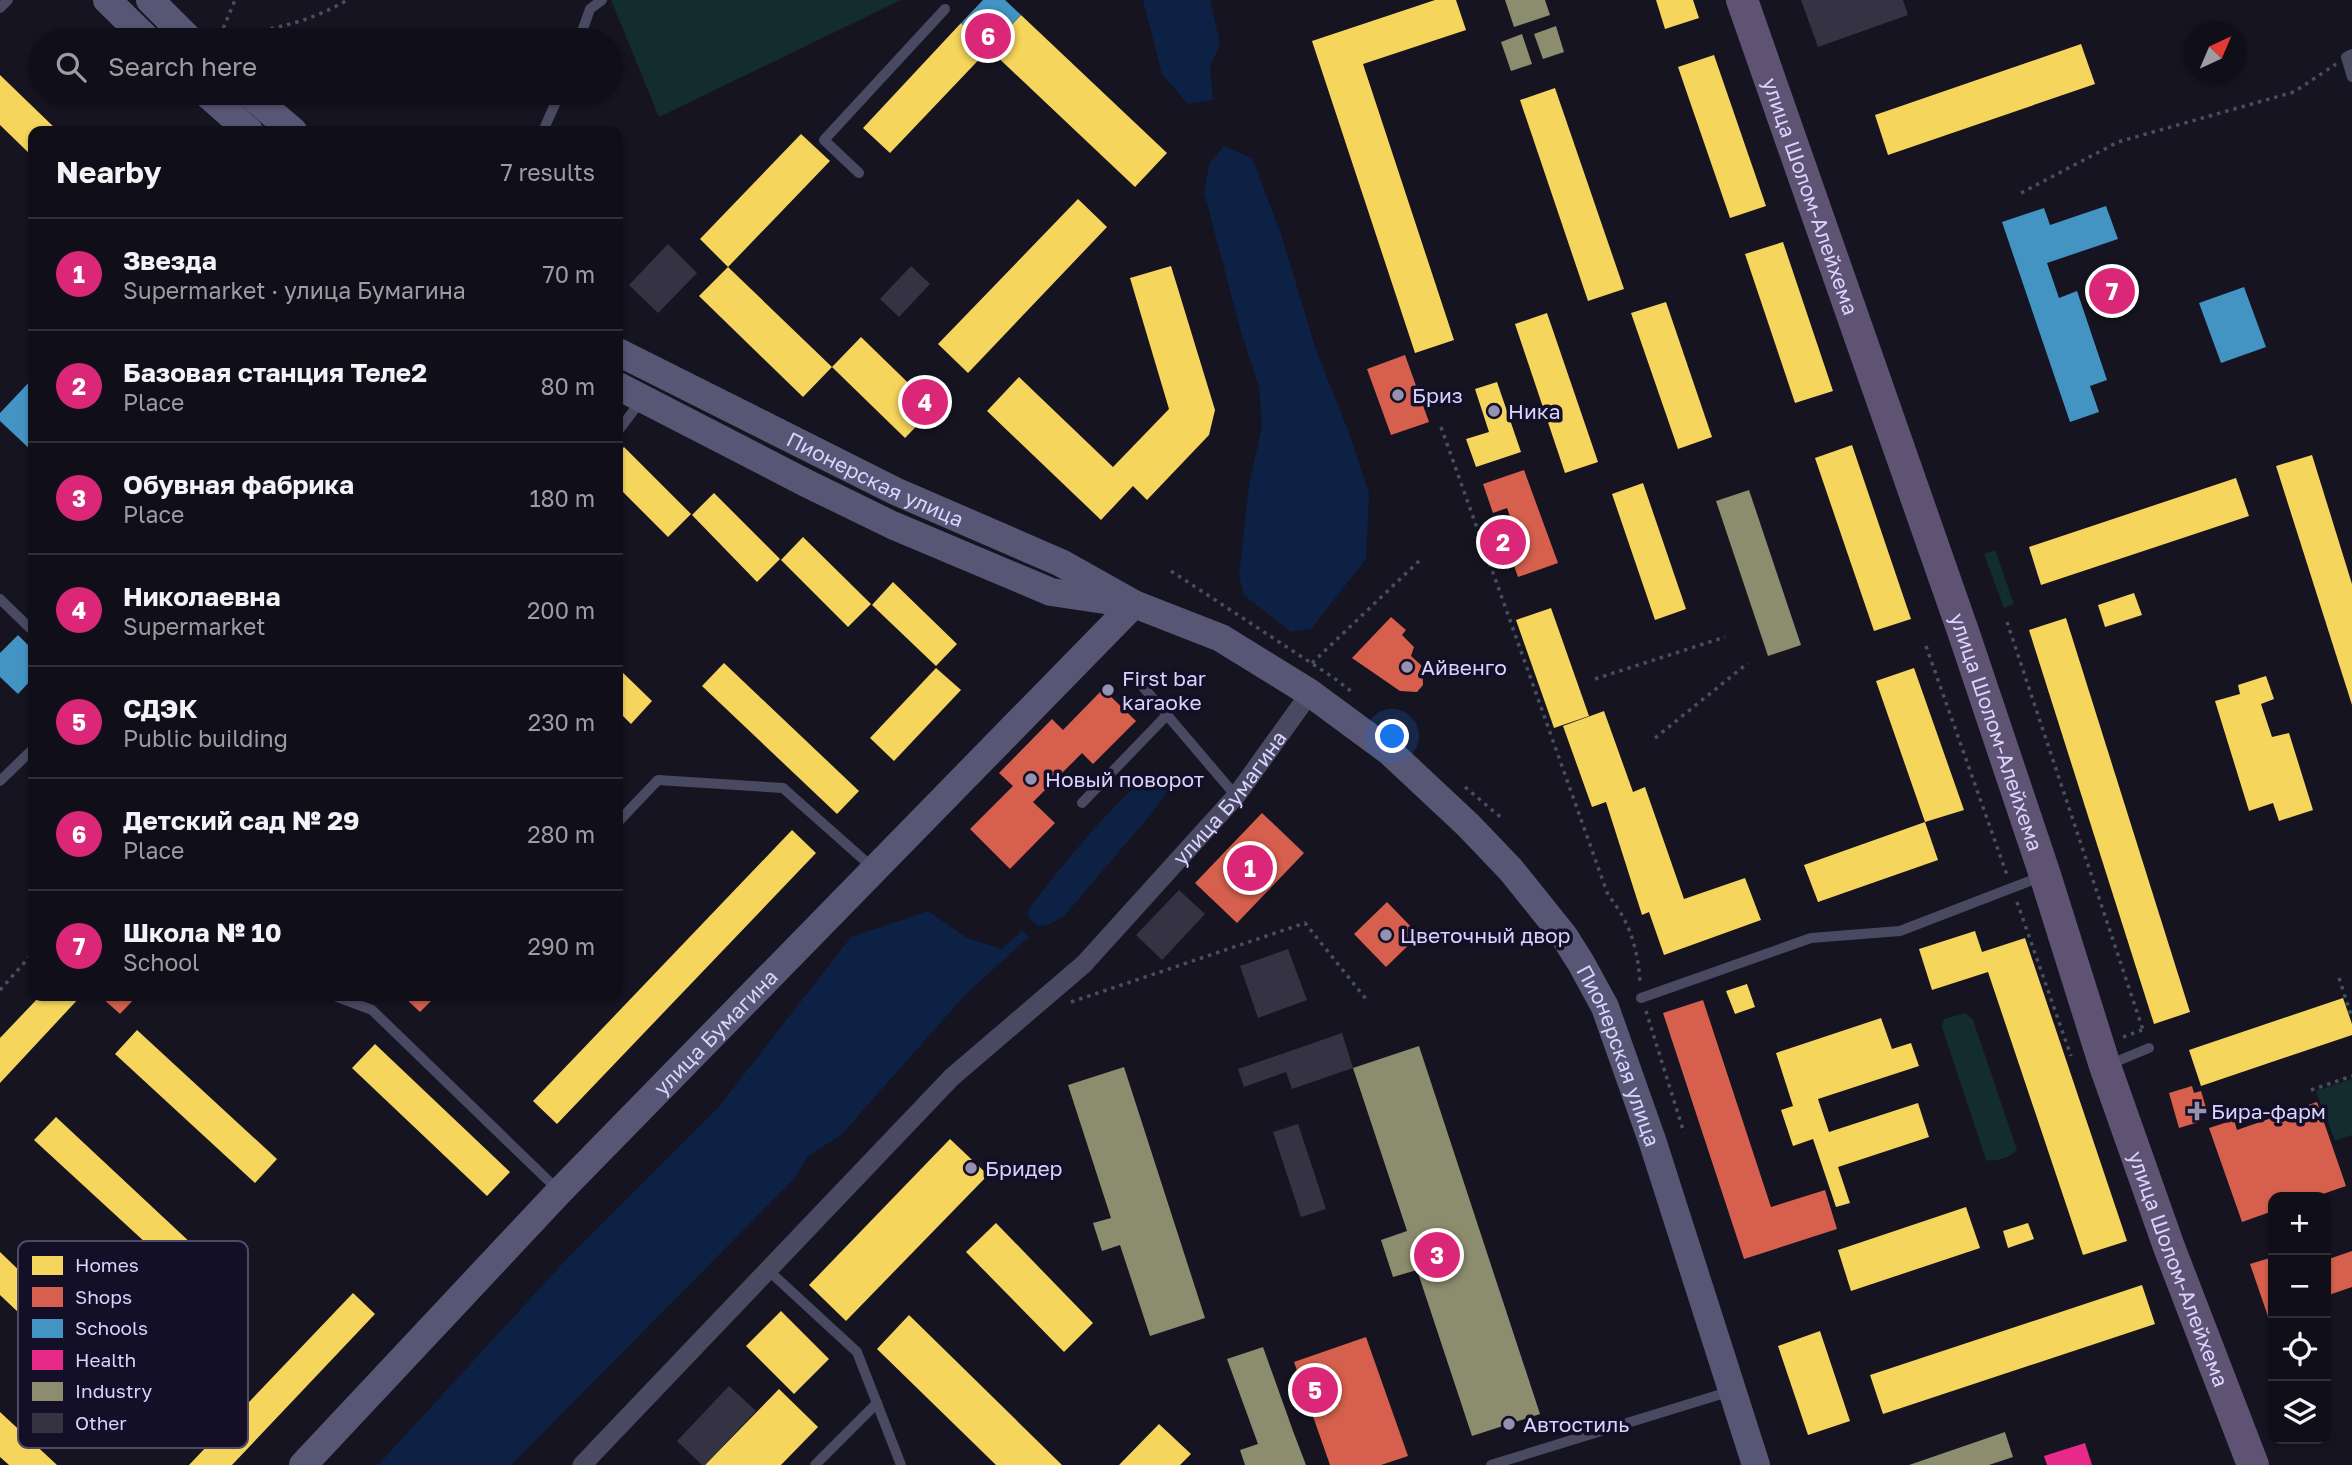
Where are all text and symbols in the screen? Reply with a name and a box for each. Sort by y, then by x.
pin: 6 [965,10,1011,62]
north arrow [2184,21,2247,84]
search box [28,28,623,105]
icon: search [52,48,90,86]
text: Search here [108,51,257,82]
street label: улица Шолом-Алейхема [1757,74,1864,318]
text: Nearby [56,154,161,190]
text: 7 results [501,158,595,186]
text: Звезда [123,245,217,276]
text: 1 [73,260,85,288]
text: 70 m [542,260,595,288]
pin: 7 [2089,265,2135,317]
text: Supermarket · улица Бумагина [123,276,466,304]
text: Базовая станция Теле2 [123,357,427,388]
text: 2 [72,372,86,400]
text: 80 m [541,372,595,400]
pin: 4 [902,376,948,428]
place label: Бриз [1412,382,1463,408]
marker: Бриз [1390,387,1406,403]
text: Place [123,388,184,416]
place label: Ника [1508,398,1561,424]
marker: Ника [1486,403,1502,419]
street label: Пионерская улица [782,426,968,532]
text: Обувная фабрика [123,469,354,500]
text: 3 [72,484,86,512]
text: 180 m [529,484,595,512]
text: Place [123,500,184,528]
pin: 2 [1480,516,1526,568]
text: Николаевна [123,581,280,612]
text: 4 [72,596,86,624]
text: 200 m [527,596,595,624]
street label: улица Шолом-Алейхема [1945,609,2049,854]
text: Supermarket [123,612,266,640]
place label: Айвенго [1421,654,1507,680]
marker: Айвенго [1399,659,1415,675]
place label: First bar karaoke [1122,665,1206,715]
marker: First bar karaoke [1100,682,1116,698]
text: СДЭК [123,693,198,724]
text: 5 [72,708,86,736]
text: 230 m [528,708,595,736]
your location [1375,719,1409,753]
text: Public building [123,724,288,752]
street label: улица Бумагина [1167,725,1292,870]
place label: Новый поворот [1045,766,1204,792]
marker: Новый поворот [1023,771,1039,787]
text: Детский сад № 29 [123,805,360,836]
text: 6 [72,820,86,848]
text: 280 m [527,820,595,848]
text: Place [123,836,184,864]
pin: 1 [1227,842,1273,894]
text: Школа № 10 [123,917,282,948]
place label: Цветочный двор [1400,922,1571,948]
marker: Цветочный двор [1378,927,1394,943]
text: 7 [73,932,85,960]
text: 290 m [527,932,595,960]
text: School [123,948,199,976]
street label: Пионерская улица [1571,960,1666,1150]
street label: улица Бумагина [648,964,783,1100]
place label: Бира-фарм [2211,1098,2326,1124]
marker: Бира-фарм [2189,1103,2205,1119]
street label: улица Шолом-Алейхема [2123,1147,2235,1390]
place label: Бридер [985,1155,1063,1181]
marker: Бридер [963,1160,979,1176]
map controls [2268,1192,2331,1444]
button: + [2268,1192,2331,1255]
pin: 3 [1414,1229,1460,1281]
legend [18,1241,248,1448]
text: Homes [75,1253,139,1276]
button: − [2268,1255,2331,1318]
text: Shops [75,1285,132,1308]
text: Schools [75,1316,148,1339]
button: locate [2268,1318,2331,1381]
text: Health [75,1348,136,1371]
pin: 5 [1292,1364,1338,1416]
text: Industry [75,1379,152,1402]
button: layers [2268,1381,2331,1444]
text: Other [75,1411,127,1434]
place label: Автостиль [1523,1411,1629,1437]
marker: Автостиль [1501,1416,1517,1432]

